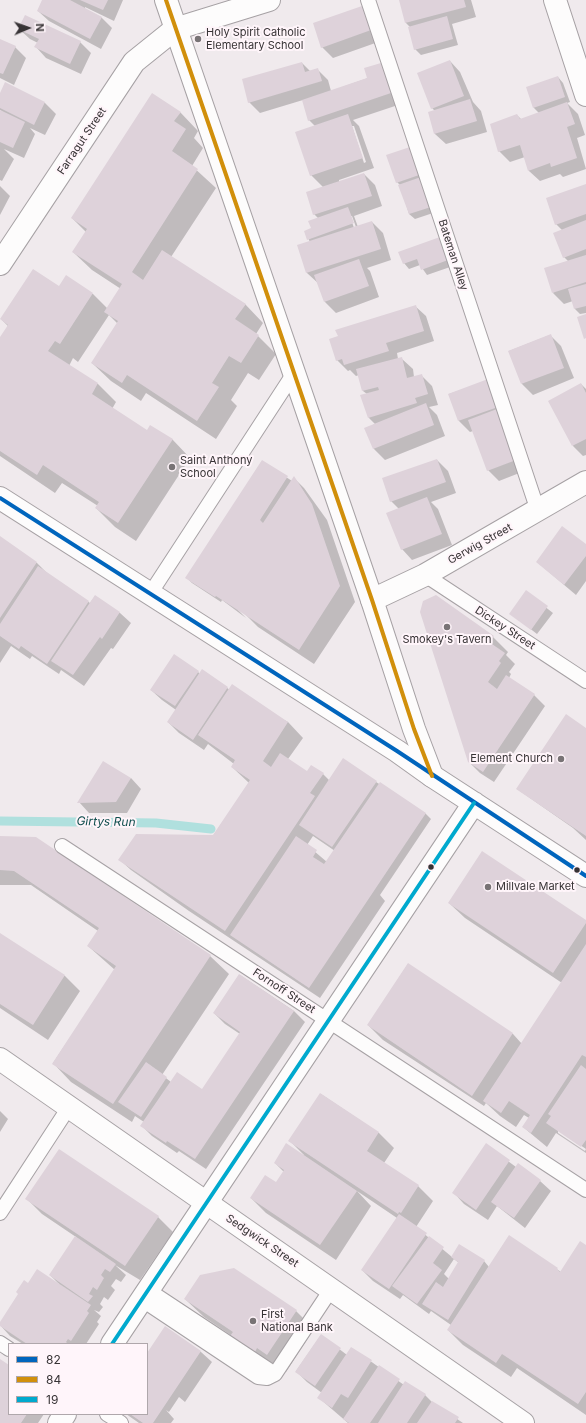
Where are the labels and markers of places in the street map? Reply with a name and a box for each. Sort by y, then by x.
place label: Holy Spirit Catholic Elementary School [206,26,305,52]
marker: Holy Spirit Catholic Elementary School [193,34,203,44]
place label: Saint Anthony School [180,454,252,480]
marker: Saint Anthony School [167,462,177,472]
marker: Smokey's Tavern [442,622,452,632]
place label: Smokey's Tavern [402,633,492,647]
place label: Element Church [470,752,553,766]
marker: Element Church [556,754,566,764]
unlabelled marker [426,862,436,872]
unlabelled marker [572,865,582,875]
place label: Millvale Market [496,880,575,894]
marker: Millvale Market [483,882,493,892]
place label: First National Bank [261,1308,333,1334]
marker: First National Bank [248,1316,258,1326]

